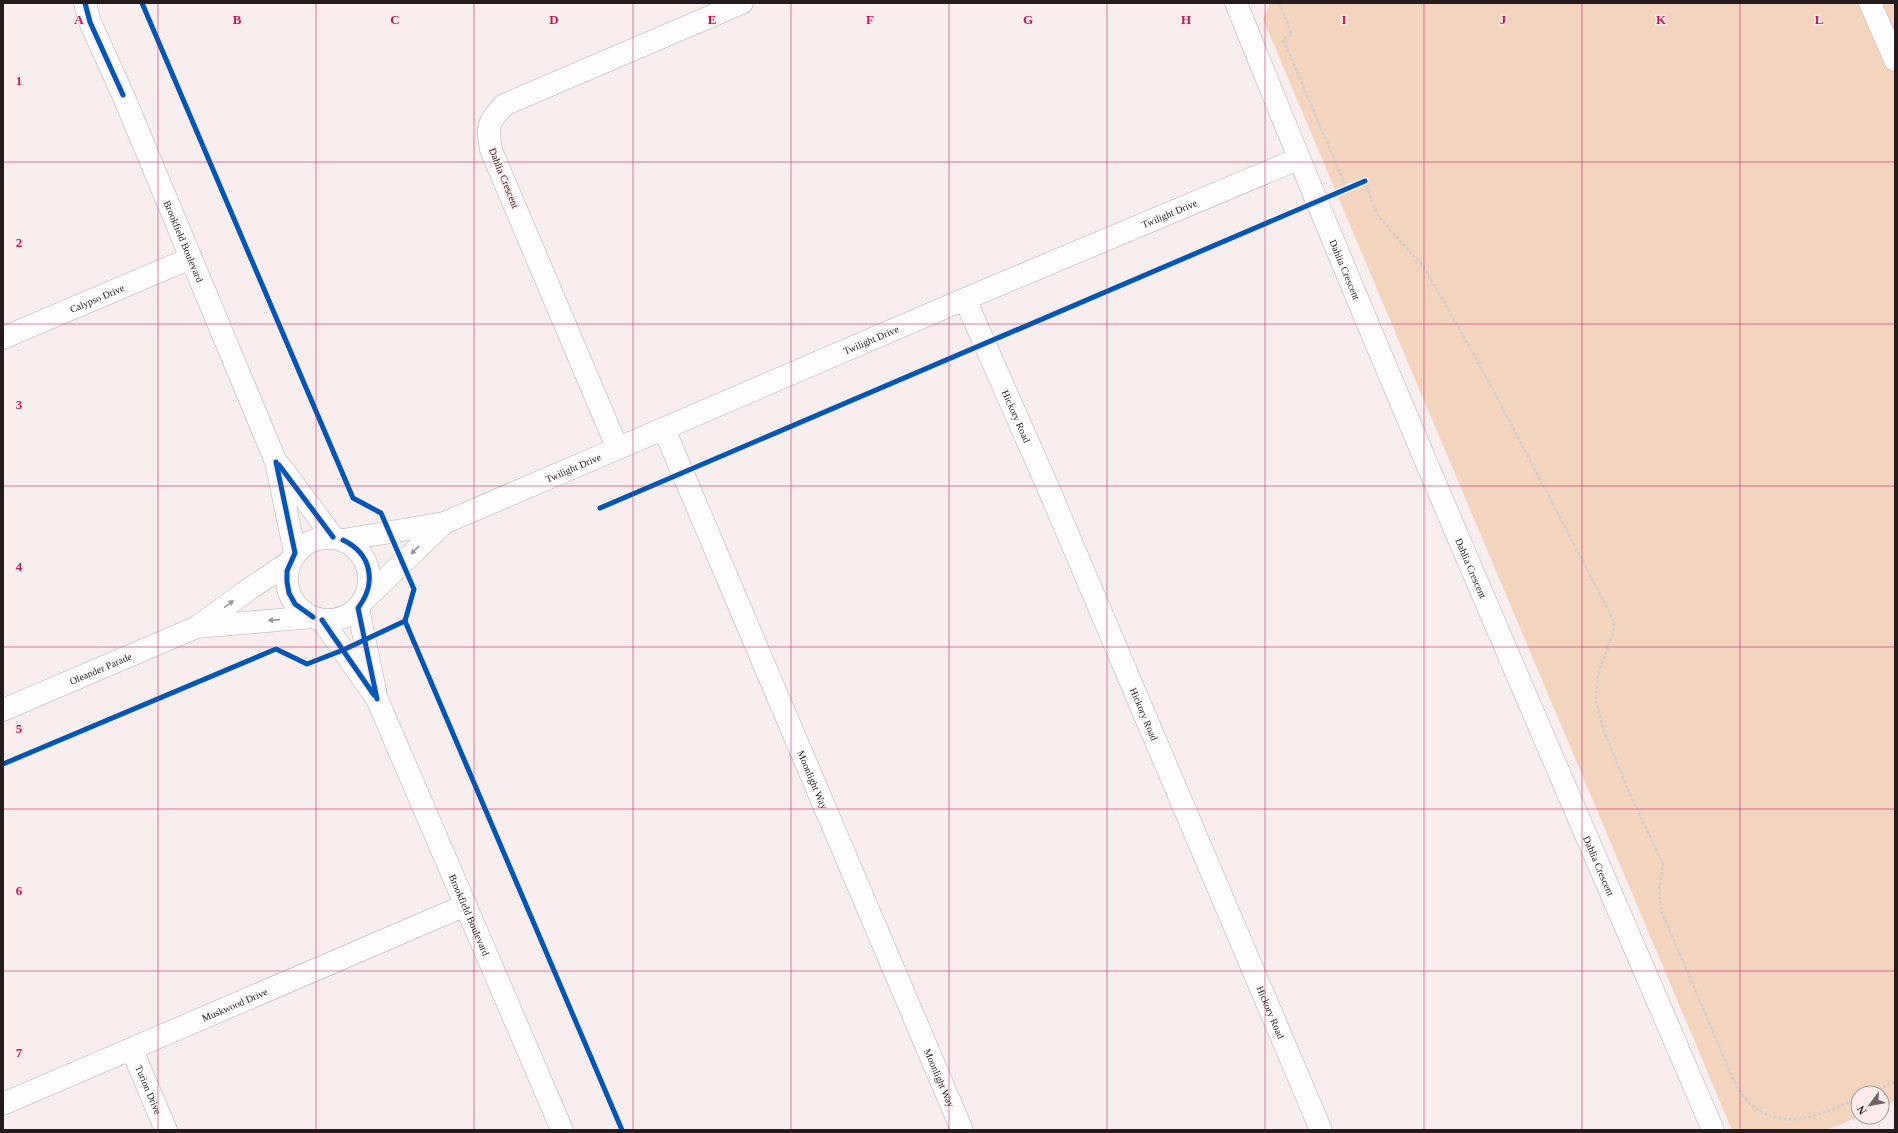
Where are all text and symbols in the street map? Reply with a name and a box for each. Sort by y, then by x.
text: A [74,12,84,27]
text: B [233,12,242,27]
text: C [390,12,400,27]
text: D [549,12,559,27]
text: E [708,12,716,27]
text: F [866,12,874,27]
text: G [1023,12,1033,27]
text: H [1181,12,1191,27]
text: I [1341,12,1347,27]
text: J [1500,12,1507,27]
text: K [1656,12,1667,27]
text: L [1815,12,1824,27]
text: 1 [16,73,22,88]
street label: Dahlia Crescent [487,146,521,210]
street label: Twilight Drive [1140,196,1199,230]
street label: Brookfield Boulevard [162,199,206,284]
text: 2 [16,235,22,250]
street label: Dahlia Crescent [1328,238,1363,301]
street label: Calypso Drive [68,281,126,315]
street label: Twilight Drive [841,323,901,356]
street label: Hickory Road [1000,388,1033,444]
text: 3 [16,397,23,412]
street label: Twilight Drive [544,451,603,484]
street label: Dahlia Crescent [1454,536,1489,600]
one-way arrow [410,545,420,555]
text: 4 [16,559,23,574]
one-way arrow [223,600,234,608]
one-way arrow [268,617,280,624]
street label: Oleander Parade [68,650,134,686]
street label: Hickory Road [1128,686,1160,742]
text: 5 [16,721,23,736]
street label: Moonlight Way [796,749,830,811]
street label: Dahlia Crescent [1581,834,1617,898]
street label: Brookfield Boulevard [447,872,492,957]
text: 6 [16,883,23,898]
street label: Hickory Road [1255,984,1287,1040]
street label: Muskwood Drive [200,985,270,1023]
text: 7 [16,1045,23,1060]
street label: Moonlight Way [922,1047,957,1109]
street label: Turion Drive [134,1063,164,1116]
north arrow [1850,1085,1890,1125]
text: N [1854,1104,1869,1117]

